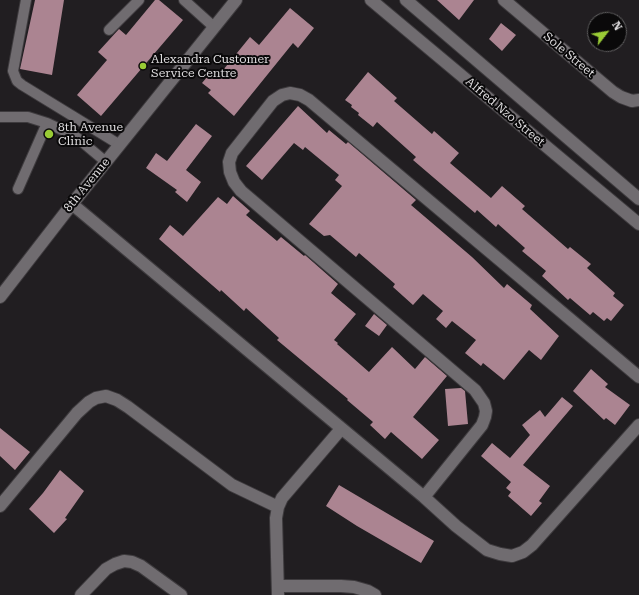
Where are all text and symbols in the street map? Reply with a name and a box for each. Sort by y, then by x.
north arrow [587,12,627,52]
text: N [609,19,625,33]
street label: Sole Street [540,29,598,81]
place label: Alexandra Customer Service Centre [151,52,269,80]
marker: Alexandra Customer Service Centre [138,61,148,71]
street label: Alfred Nzo Street [462,75,548,149]
place label: 8th Avenue Clinic [58,120,123,148]
marker: 8th Avenue Clinic [43,128,55,140]
street label: 8th Avenue [61,155,113,215]

